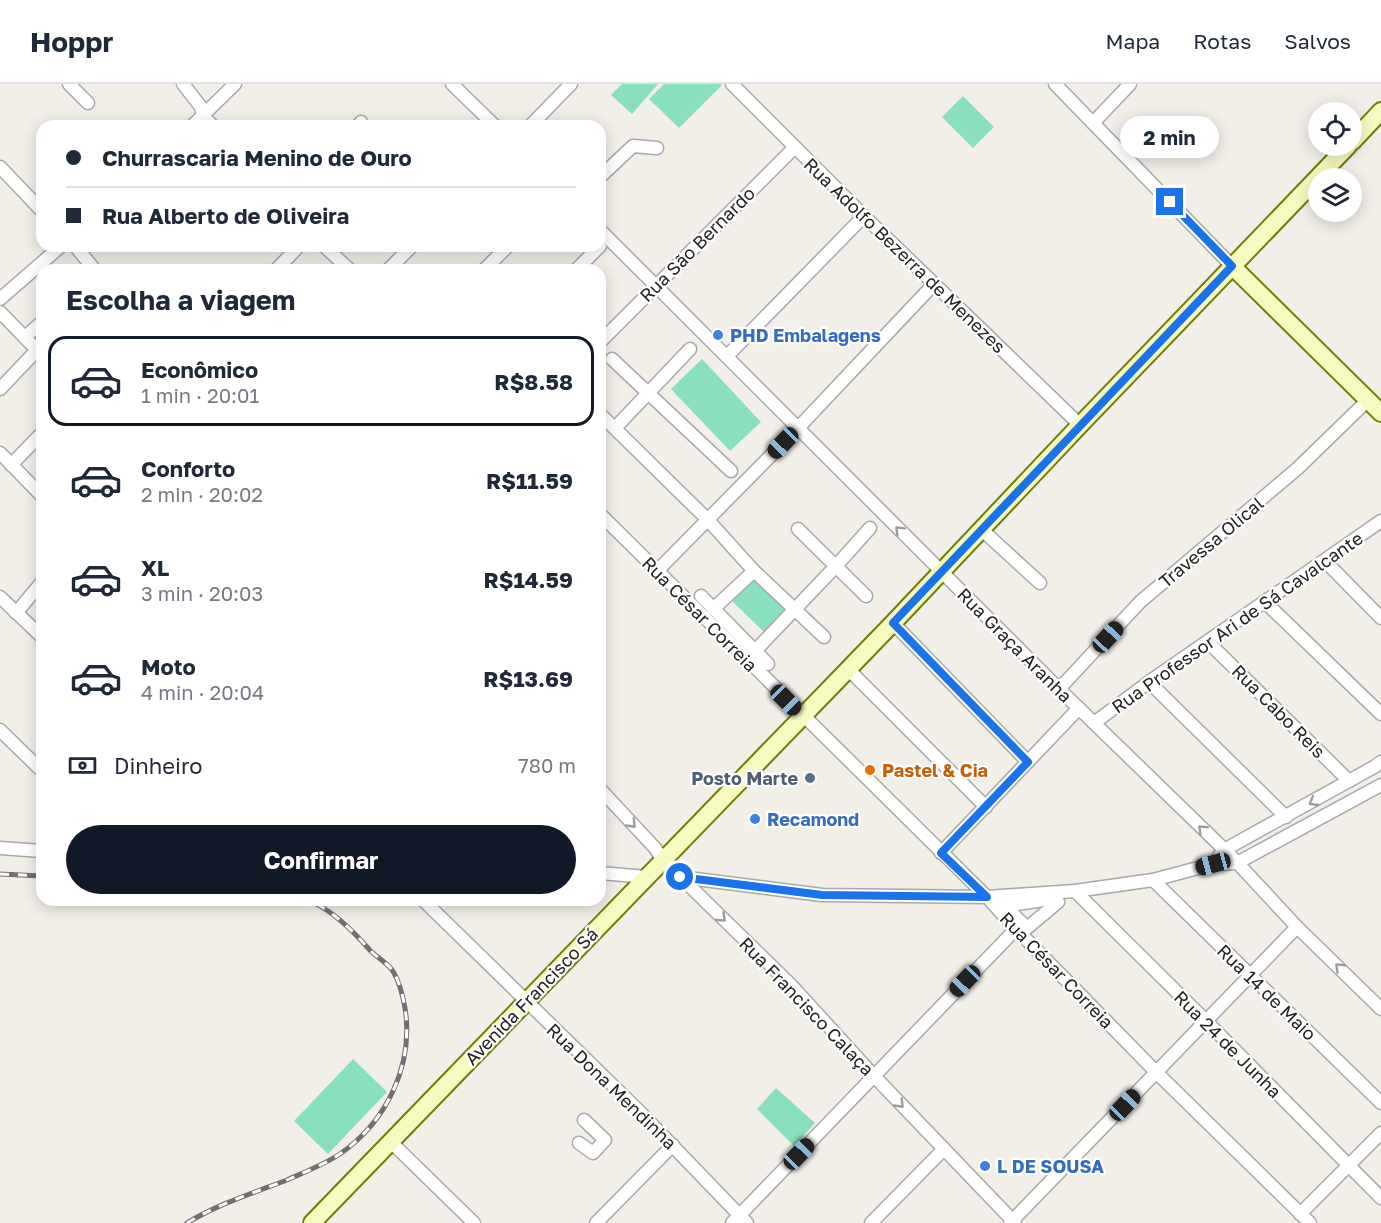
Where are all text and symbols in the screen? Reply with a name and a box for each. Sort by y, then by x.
text: Hoppr [30,25,113,58]
text: Mapa [1106,28,1160,54]
text: Rotas [1193,28,1251,54]
text: Salvos [1284,28,1351,54]
map controls [1308,102,1362,222]
button: locate [1308,102,1362,156]
callout: 2 min [1120,115,1220,157]
text: 2 min [1143,125,1196,149]
text: Churrascaria Menino de Ouro [102,144,412,171]
street label: Rua Adolfo Bezerra de Menezes [800,153,1010,357]
button: layers [1308,168,1362,222]
street label: Rua São Bernardo [635,182,759,306]
route end [1156,188,1183,215]
text: Rua Alberto de Oliveira [102,202,349,229]
text: Escolha a viagem [66,284,295,316]
place label: PHD Embalagens [730,324,881,346]
marker: PHD Embalagens [711,328,725,342]
icon: car [69,354,123,408]
text: Econômico [141,356,258,383]
text: R$8.58 [494,368,573,395]
text: 1 min · 20:01 [141,383,259,407]
car [764,424,802,462]
icon: car [69,453,123,507]
text: Conforto [141,455,235,482]
text: R$11.59 [486,467,573,494]
text: 2 min · 20:02 [141,482,263,506]
street label: Travessa Olical [1154,492,1268,592]
one-way arrow [896,526,906,537]
street label: Rua Professor Ari de Sá Cavalcante [1107,527,1367,717]
icon: car [69,552,123,606]
street label: Rua César Correia [638,552,762,676]
text: XL [141,554,169,581]
text: R$14.59 [483,566,573,593]
text: 3 min · 20:03 [141,581,263,605]
street label: Rua Graça Aranha [953,583,1077,707]
car [1089,618,1127,656]
icon: car [69,651,123,705]
text: Moto [141,653,196,680]
street label: Rua Cabo Reis [1228,660,1330,762]
text: R$13.69 [483,665,573,692]
text: 4 min · 20:04 [141,680,264,704]
car [767,681,805,719]
icon: cash [66,749,99,782]
text: Dinheiro [114,752,203,779]
text: 780 m [518,753,576,777]
place label: Pastel & Cia [882,759,988,781]
marker: Pastel & Cia [863,763,877,777]
place label: Posto Marte [691,767,798,789]
marker: Posto Marte [803,771,817,785]
one-way arrow [1308,795,1319,806]
place label: Recamond [767,808,859,830]
marker: Recamond [748,812,762,826]
one-way arrow [625,817,636,828]
button: Confirmar [66,825,576,894]
one-way arrow [1199,825,1210,836]
car [1193,851,1233,877]
route start [666,863,693,890]
street label: Rua César Correia [996,907,1118,1033]
one-way arrow [715,910,726,921]
street label: Avenida Francisco Sá [460,923,602,1069]
street label: Rua Francisco Calaça [735,932,879,1080]
street label: Rua 14 de Maio [1213,939,1321,1045]
car [946,962,984,1000]
one-way arrow [1336,964,1347,975]
street label: Rua 24 de Junha [1170,986,1286,1102]
street label: Rua Dona Mendinha [543,1018,681,1154]
car [1106,1086,1144,1124]
one-way arrow [893,1097,904,1108]
car [780,1135,818,1173]
place label: L DE SOUSA [997,1155,1104,1177]
marker: L DE SOUSA [978,1159,992,1173]

